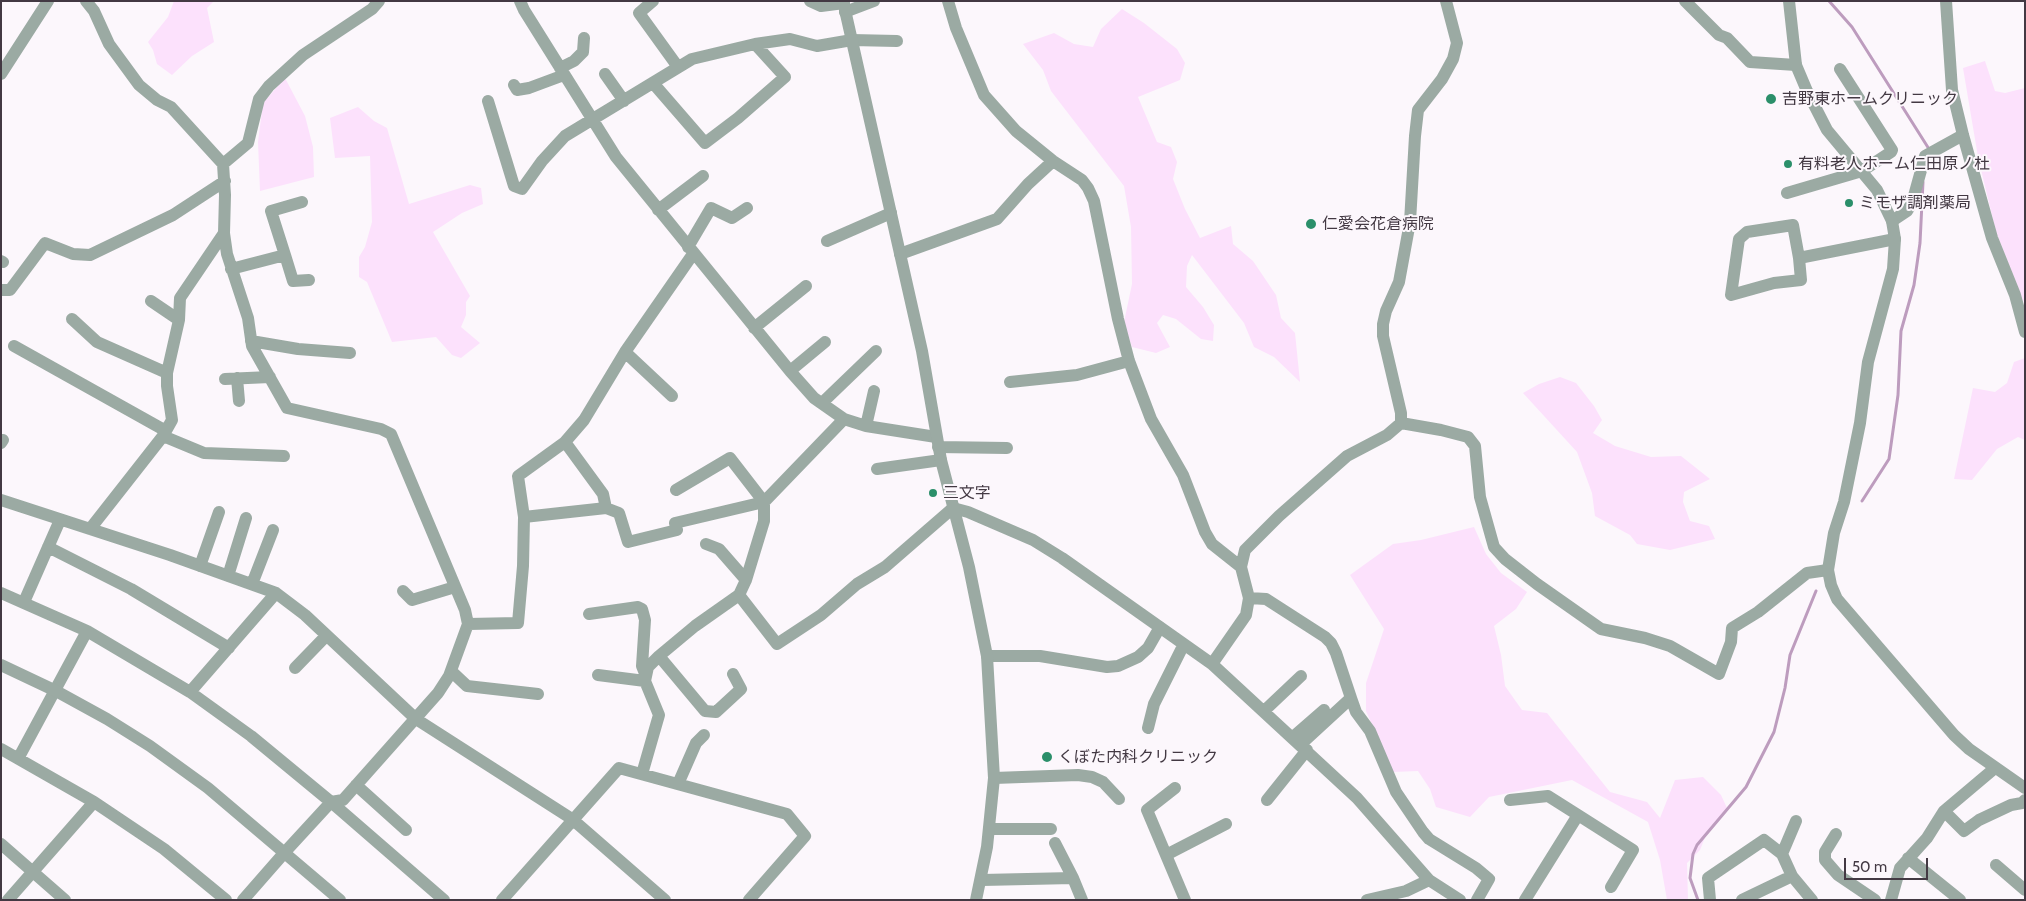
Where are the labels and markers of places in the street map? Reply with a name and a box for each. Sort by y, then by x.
place label: 吉野東ホームクリニック [1782,89,1958,109]
marker: 吉野東ホームクリニック [1764,92,1778,106]
place label: 有料老人ホーム仁田原ノ杜 [1798,154,1990,174]
marker: 有料老人ホーム仁田原ノ杜 [1782,158,1794,170]
place label: ミモザ調剤薬局 [1859,193,1971,213]
marker: ミモザ調剤薬局 [1843,197,1855,209]
place label: 仁愛会花倉病院 [1322,214,1434,234]
marker: 仁愛会花倉病院 [1304,217,1318,231]
place label: 三文字 [943,483,991,503]
marker: 三文字 [927,487,939,499]
place label: くぼた内科クリニック [1058,747,1218,767]
marker: くぼた内科クリニック [1040,750,1054,764]

